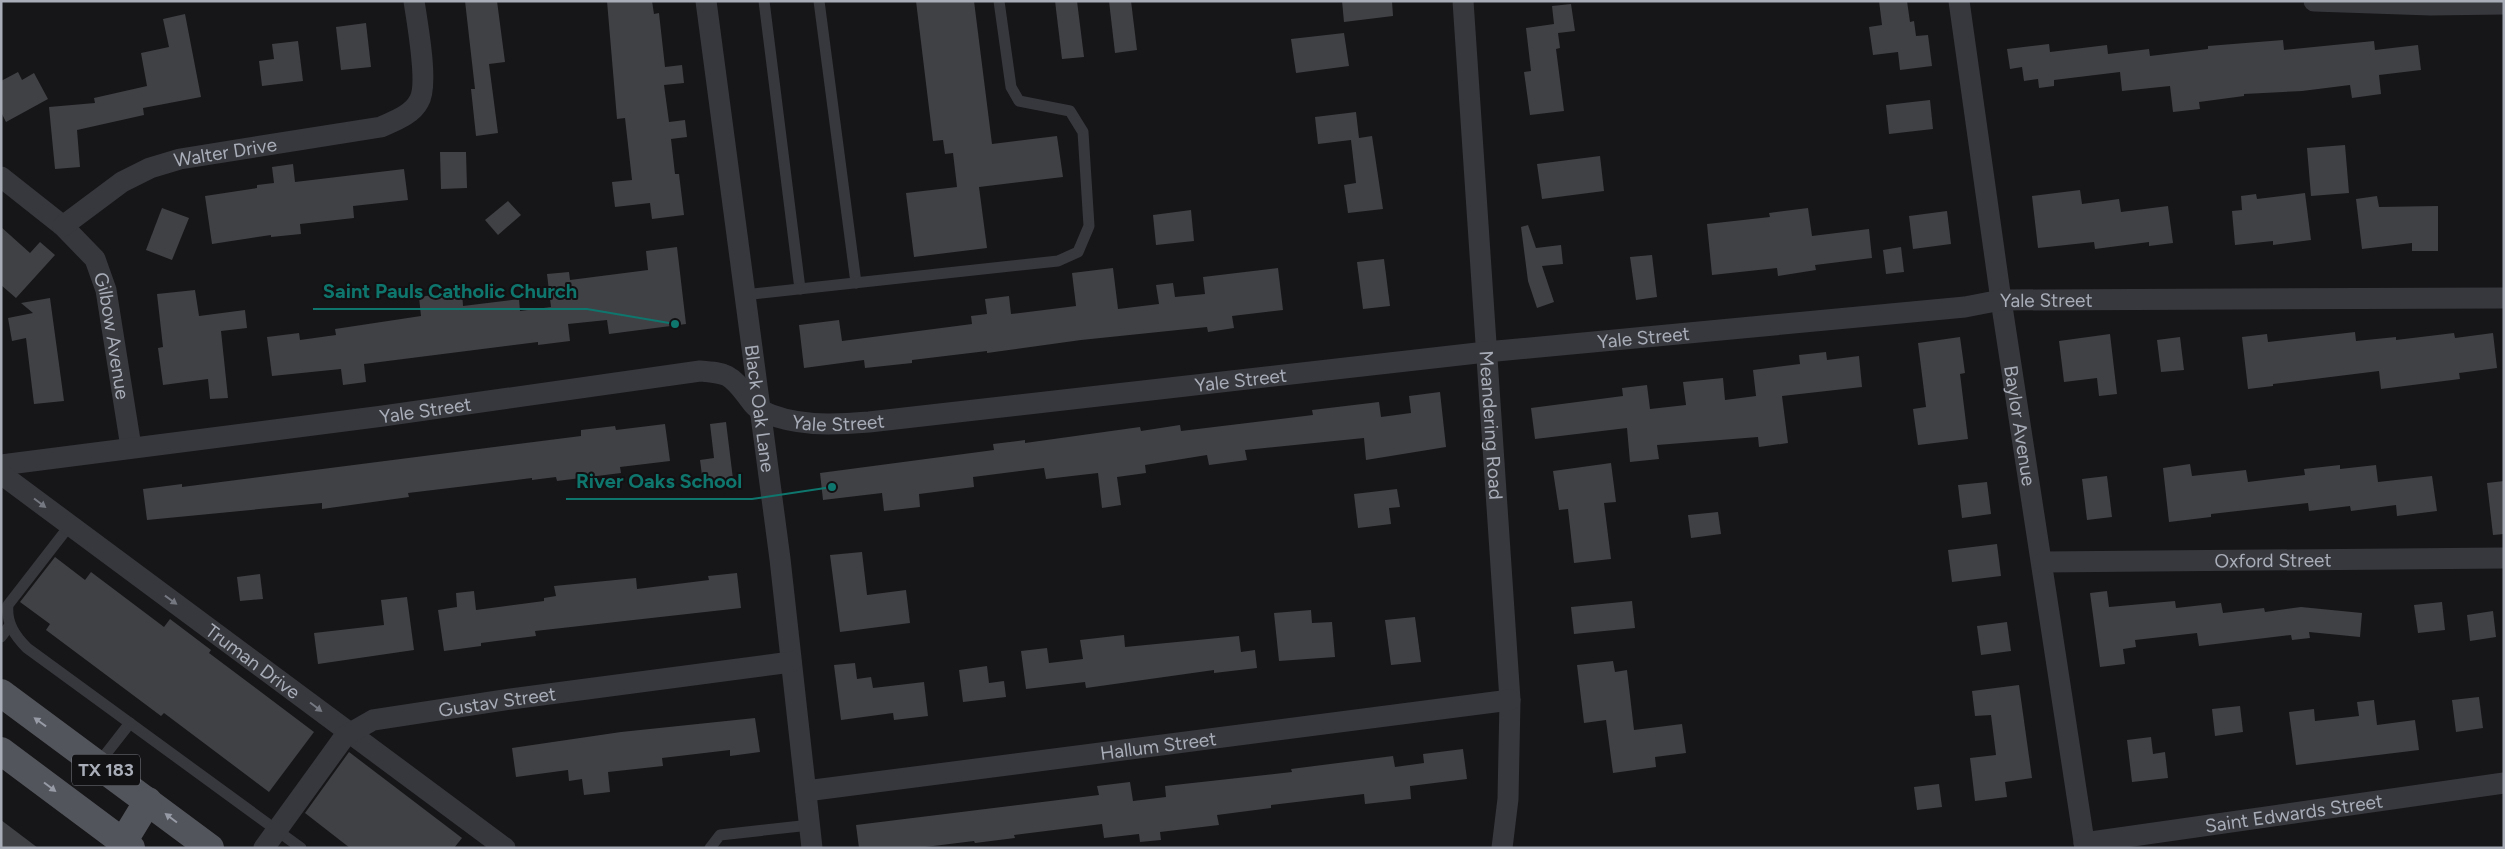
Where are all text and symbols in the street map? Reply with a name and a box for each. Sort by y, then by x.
street label: Walter Drive [172,133,278,172]
street label: Gilbow Avenue [89,269,134,401]
callout: Saint Pauls Catholic Church [313,274,587,309]
text: Saint Pauls Catholic Church [323,279,577,303]
street label: Yale Street [2000,289,2093,312]
street label: Yale Street [1596,322,1691,353]
street label: Black Oak Lane [740,343,779,474]
street label: Meandering Road [1475,350,1507,500]
street label: Yale Street [1194,364,1288,397]
street label: Baylor Avenue [1999,364,2040,488]
street label: Yale Street [378,393,473,428]
street label: Yale Street [790,409,886,436]
callout: River Oaks School [566,464,752,499]
text: River Oaks School [576,469,742,493]
one-way arrow [33,498,47,508]
street label: Oxford Street [2214,548,2332,573]
one-way arrow [164,595,178,605]
street label: Truman Drive [201,619,305,704]
street label: Gustav Street [437,682,557,722]
one-way arrow [309,702,323,712]
one-way arrow [33,717,47,727]
street label: Hallum Street [1099,727,1218,765]
road number: TX 183 [72,754,140,786]
one-way arrow [43,782,56,793]
street label: Saint Edwards Street [2203,789,2384,838]
one-way arrow [165,813,178,824]

